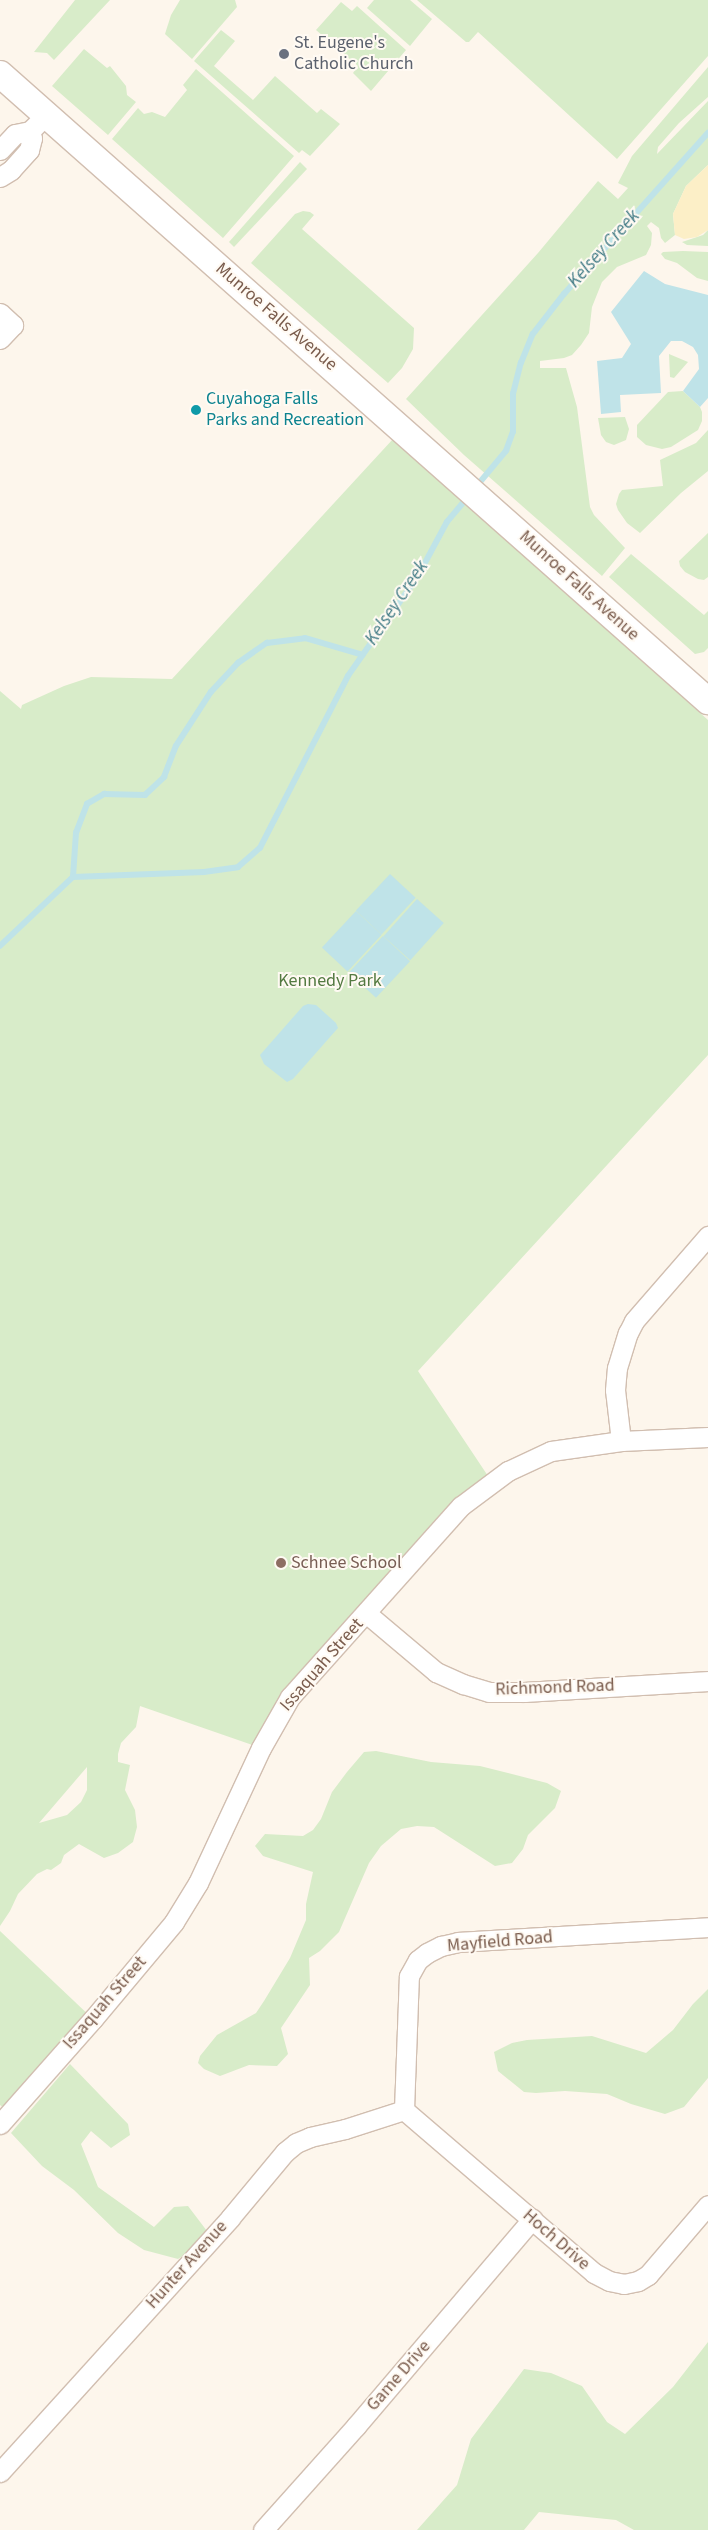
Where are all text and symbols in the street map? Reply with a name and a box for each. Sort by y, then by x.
place label: St. Eugene's Catholic Church [294,33,413,76]
marker: St. Eugene's Catholic Church [278,48,290,60]
water label: Kelsey Creek [563,205,645,293]
street label: Munroe Falls Avenue [211,258,341,376]
place label: Cuyahoga Falls Parks and Recreation [206,389,364,432]
marker: Cuyahoga Falls Parks and Recreation [190,404,202,416]
street label: Munroe Falls Avenue [514,526,644,646]
water label: Kelsey Creek [360,556,434,650]
park label: Kennedy Park [278,970,382,992]
place label: Schnee School [291,1552,402,1574]
marker: Schnee School [275,1557,287,1569]
street label: Issaquah Street [276,1614,368,1716]
street label: Richmond Road [495,1675,615,1701]
street label: Mayfield Road [446,1927,554,1957]
street label: Issaquah Street [59,1952,151,2054]
street label: Hoch Drive [518,2205,594,2275]
street label: Hunter Avenue [142,2216,232,2314]
street label: Game Drive [362,2336,436,2416]

